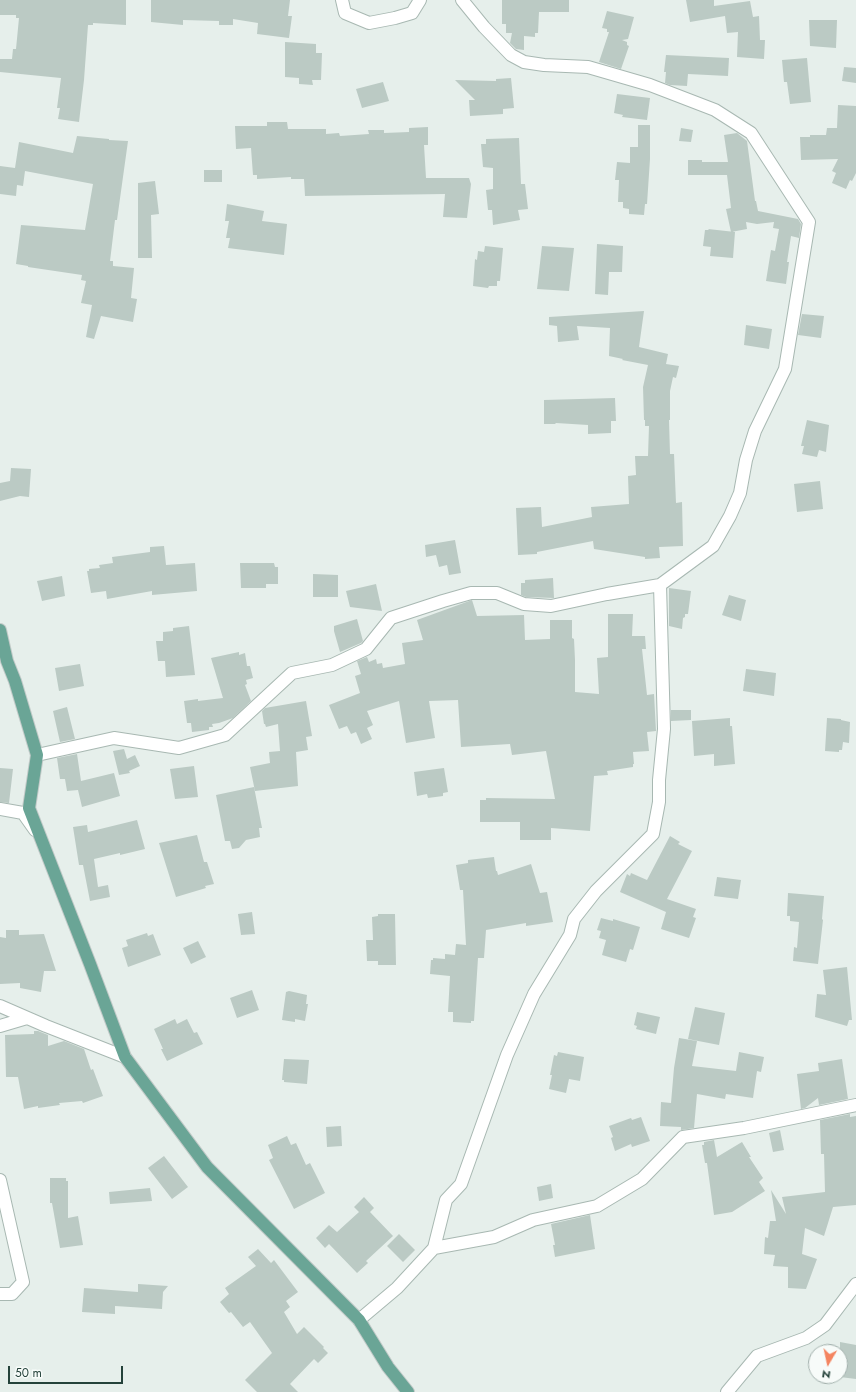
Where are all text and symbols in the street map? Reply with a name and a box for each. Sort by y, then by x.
north arrow [808,1344,848,1384]
scale bar [10,1358,125,1384]
text: 50 m [15,1364,42,1382]
text: N [821,1366,832,1383]

